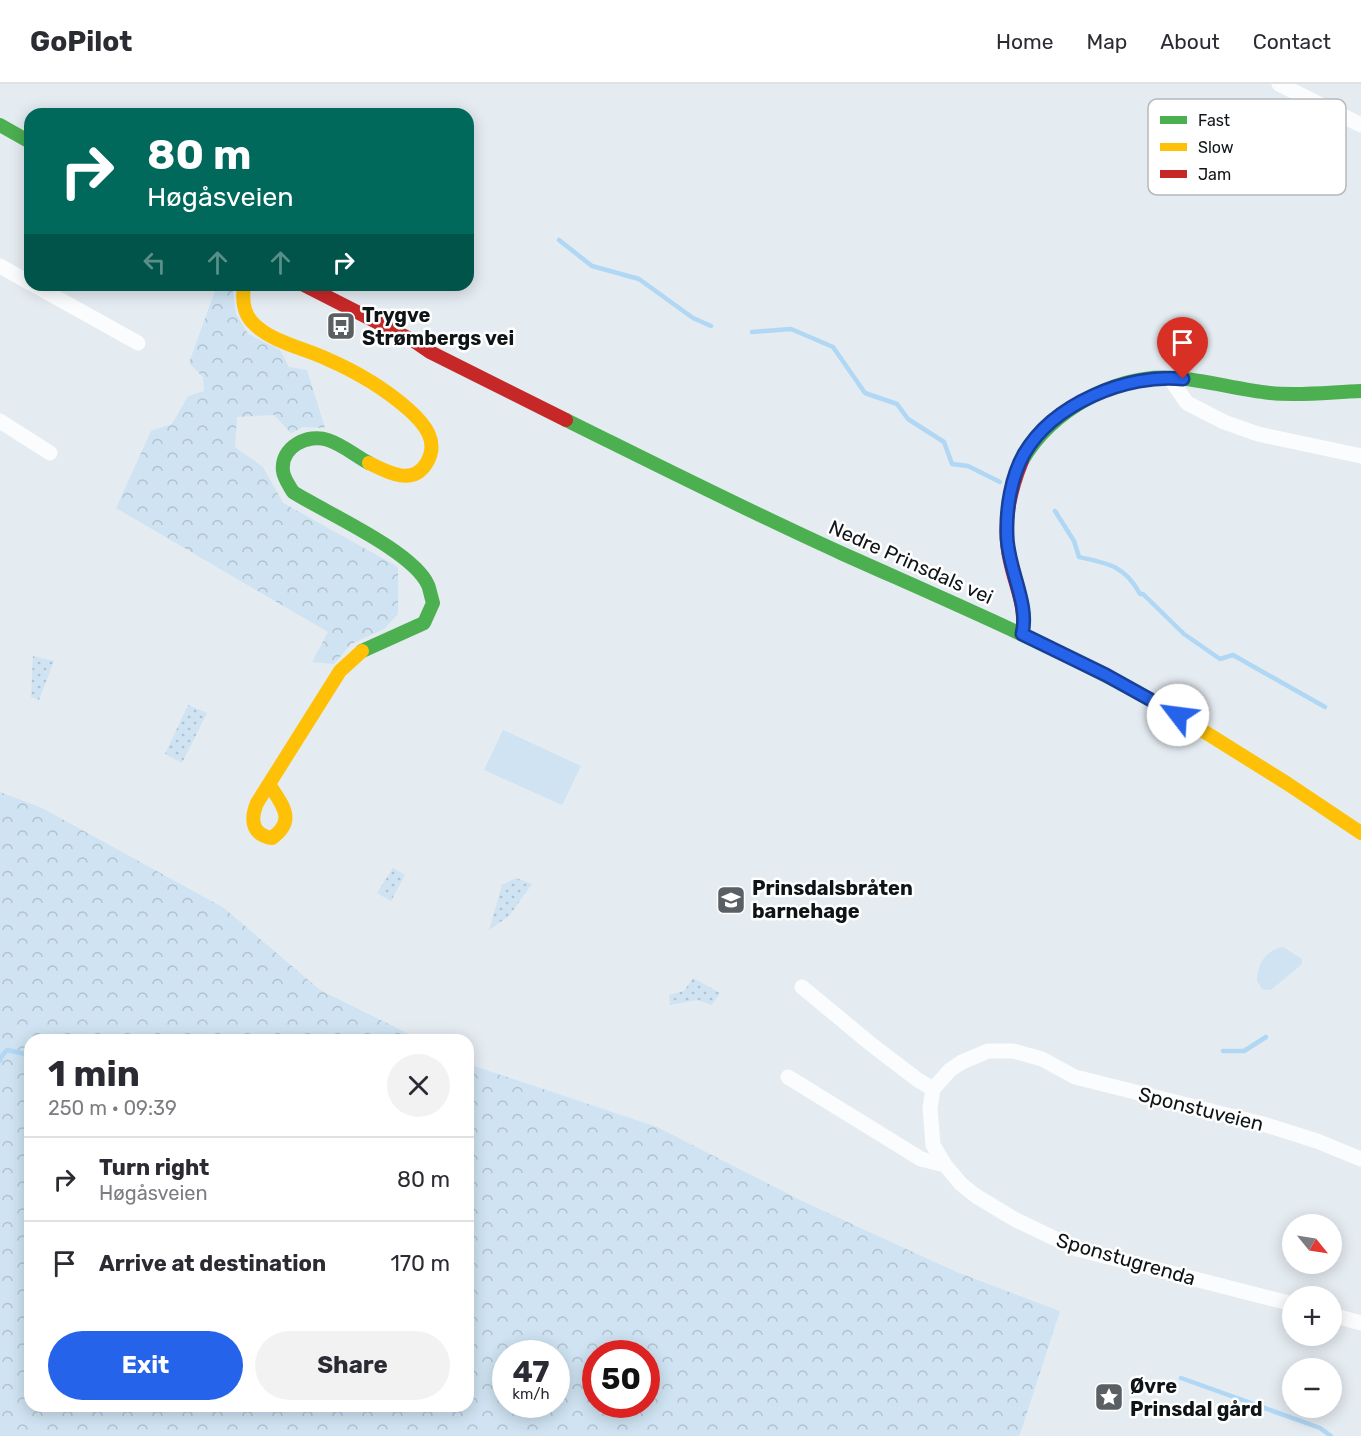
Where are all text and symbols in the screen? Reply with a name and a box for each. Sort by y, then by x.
text: GoPilot [30,25,132,58]
text: Home [996,29,1053,54]
text: Map [1086,29,1127,54]
text: About [1160,29,1220,54]
text: Contact [1253,29,1331,54]
legend [1148,99,1346,195]
text: Fast [1198,111,1230,130]
text: 80 m [147,130,251,180]
icon: right [48,132,126,210]
text: Slow [1198,138,1234,157]
text: Jam [1198,165,1231,184]
text: Høgåsveien [147,181,294,213]
icon: left [138,246,171,279]
icon: ahead [201,246,234,279]
icon: ahead [264,246,297,279]
icon: right [327,246,360,279]
place label: Trygve Strømbergs vei [362,303,514,350]
bus stop icon: Trygve Strømbergs vei [325,310,357,342]
pin [1157,317,1208,379]
icon: arrive [1166,326,1199,359]
street label: Nedre Prinsdals vei [825,515,997,609]
position arrow [1146,683,1210,747]
place label: Prinsdalsbråten barnehage [752,876,913,923]
school or university icon: Prinsdalsbråten barnehage [715,884,747,916]
text: 1 min [48,1052,140,1095]
button: close [387,1054,450,1117]
street label: Sponstuveien [1136,1082,1266,1136]
text: 250 m · 09:39 [48,1096,177,1120]
text: Turn right [99,1154,209,1181]
icon: right [48,1163,81,1196]
text: 80 m [397,1166,450,1193]
text: Høgåsveien [99,1181,208,1205]
north arrow [1282,1214,1342,1274]
map controls [1282,1214,1342,1418]
street label: Sponstugrenda [1054,1228,1198,1290]
icon: arrive [48,1247,81,1280]
text: Arrive at destination [99,1250,326,1277]
text: 170 m [390,1250,450,1277]
button: + [1282,1286,1342,1346]
button: Exit [48,1331,243,1400]
button: Share [255,1331,450,1400]
speed limit sign: 50 [582,1340,660,1418]
text: 47 [513,1354,549,1390]
button: − [1282,1358,1342,1418]
place label: Øvre Prinsdal gård [1130,1374,1263,1421]
place icon: Øvre Prinsdal gård [1093,1381,1125,1413]
text: km/h [512,1385,550,1403]

